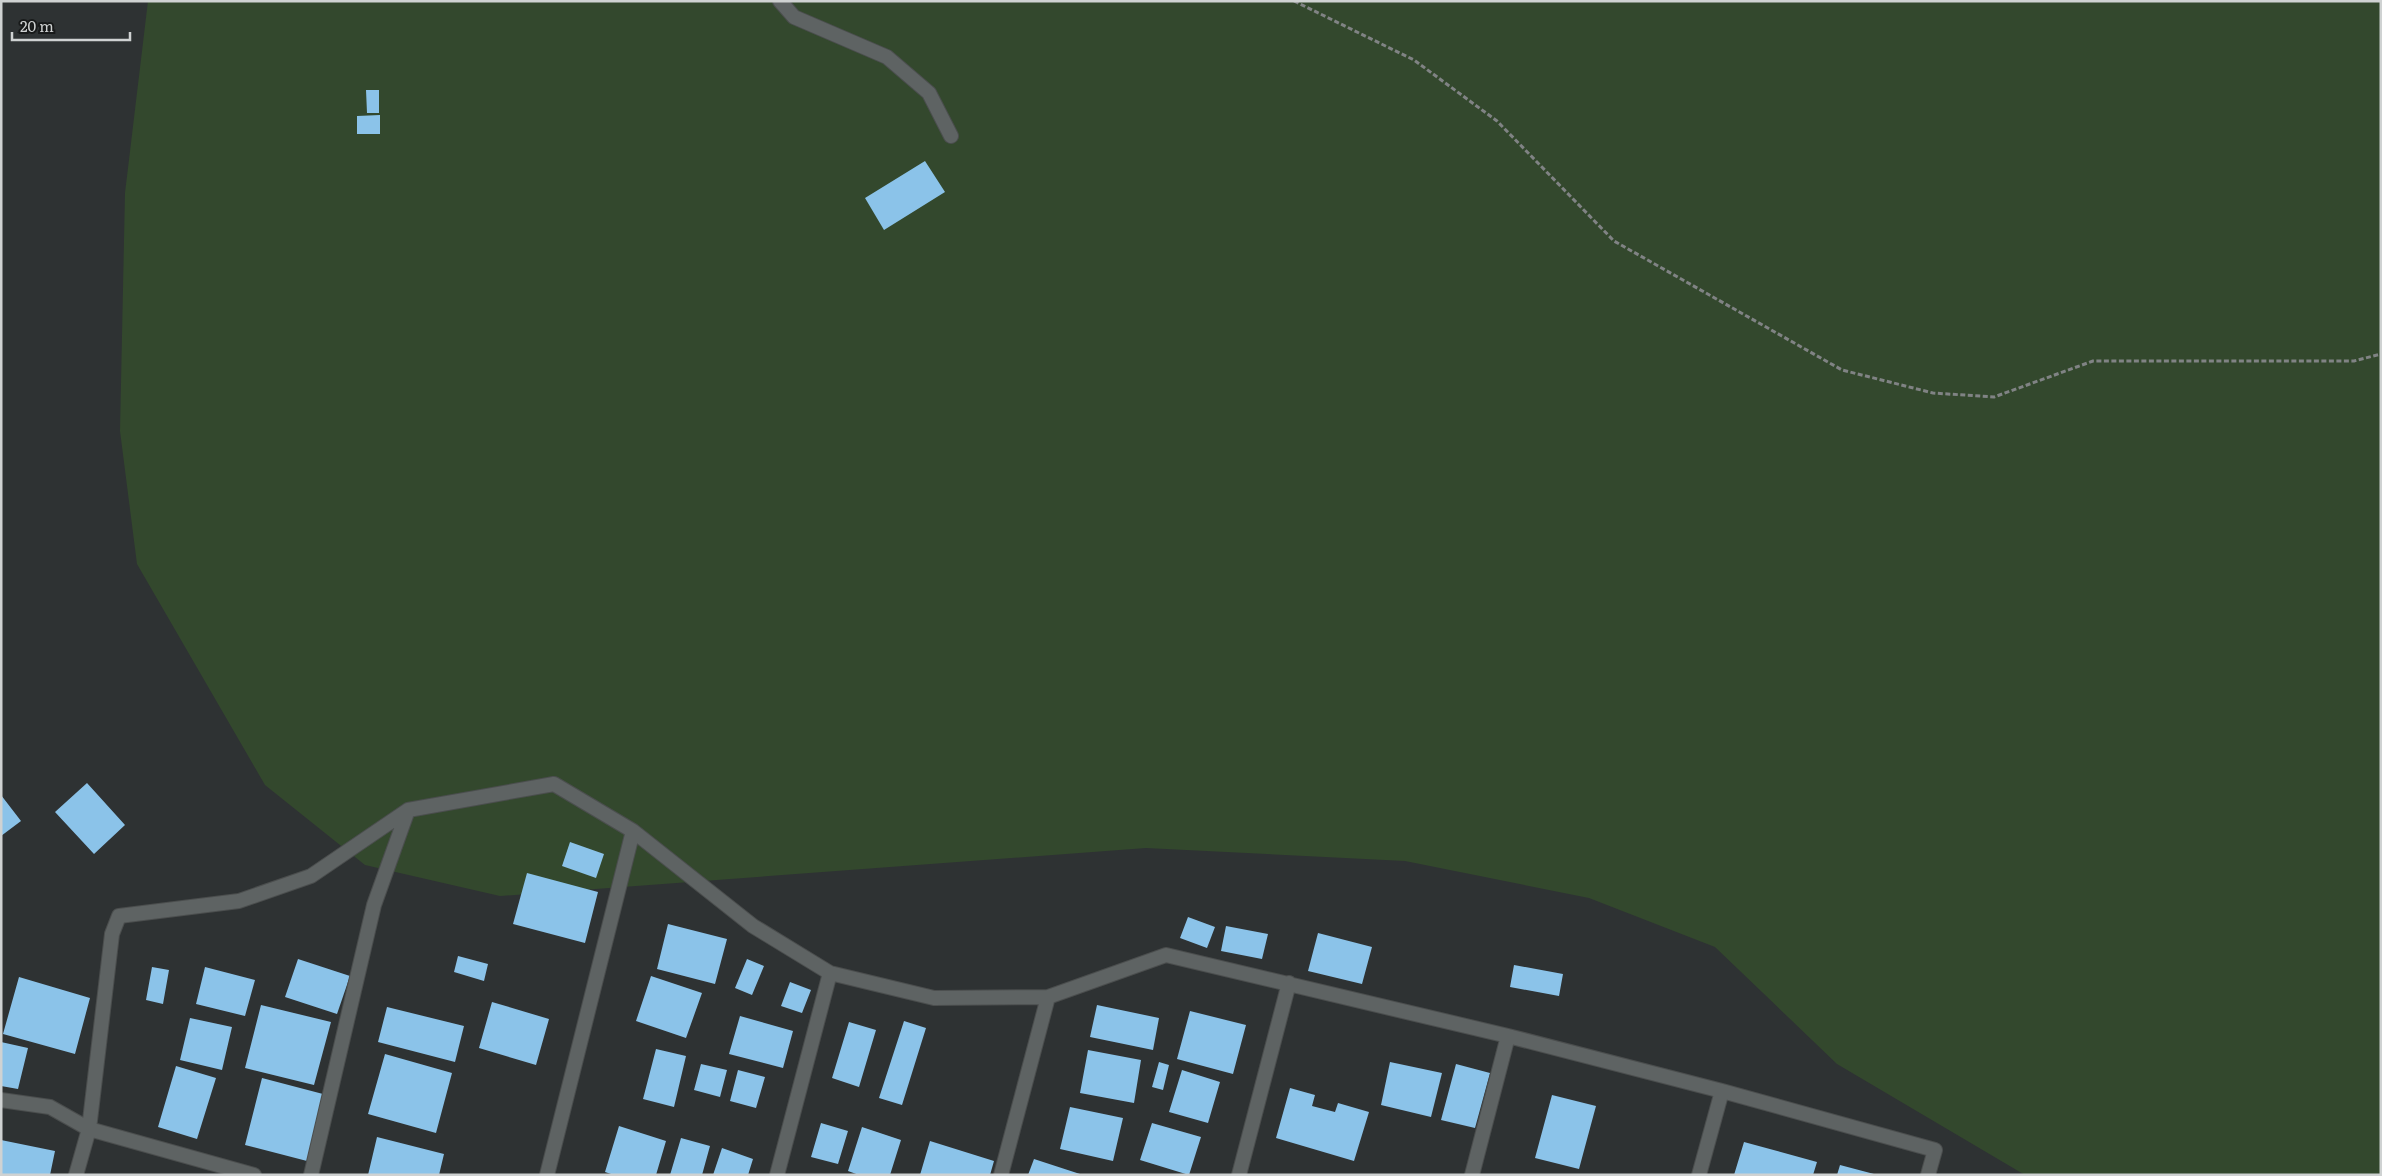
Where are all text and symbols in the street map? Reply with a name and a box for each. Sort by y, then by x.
scale bar [12,10,130,42]
text: 20 m [20,14,54,37]

